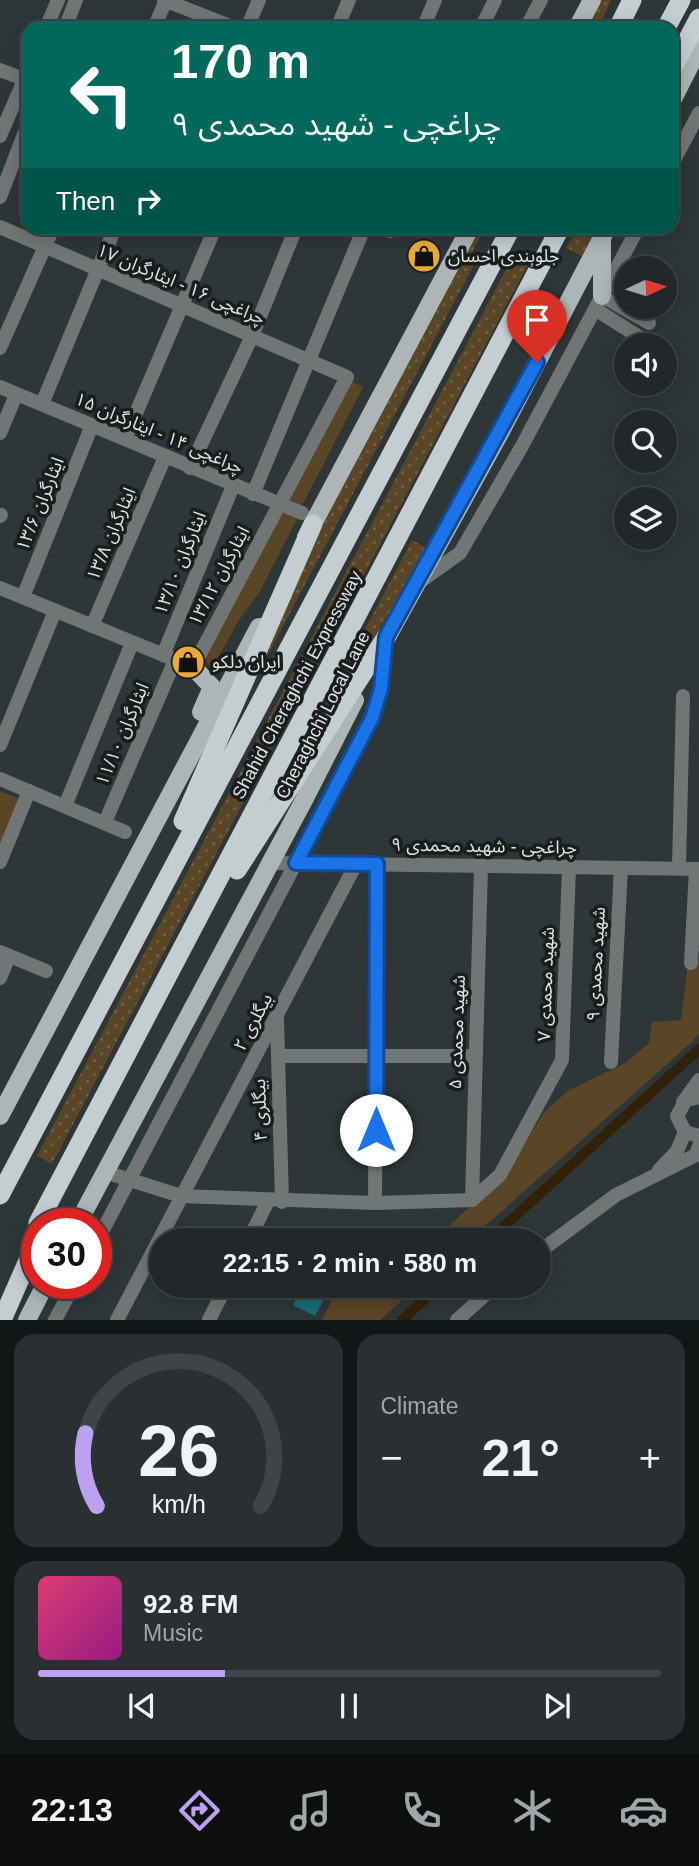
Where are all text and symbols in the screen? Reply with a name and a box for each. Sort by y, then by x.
text: 170 m [171,34,310,88]
icon: left [56,49,147,140]
text: ۹ چراغچی - شهید محمدی [171,106,501,142]
icon: right [129,182,167,220]
text: Then [56,186,115,216]
shop icon: جلوبندی احسان [405,237,443,275]
street label: چراغچی ۱۶ - ایثارگران ۱۷ [93,239,268,329]
place label: جلوبندی احسان [448,246,560,267]
north arrow [614,256,677,318]
map controls [614,256,677,550]
pin [507,290,567,362]
icon: arrive [518,301,556,339]
button: sound [614,333,677,396]
street label: چراغچی ۱۴ - ایثارگران ۱۵ [71,388,246,478]
button: search [614,410,677,473]
street label: ایثارگران ۱۳/۶ [12,454,69,554]
street label: ایثارگران ۱۳/۸ [82,484,140,584]
button: layers [614,487,677,550]
street label: ایثارگران ۱۳/۱۰ [150,509,211,618]
street label: ایثارگران ۱۳/۱۲ [184,523,254,629]
street label: Shahid Cheraghchi Expressway [228,568,366,802]
street label: Cheraghchi Local Lane [272,628,374,802]
shop icon: ایران دلکو [169,643,207,681]
place label: ایران دلکو [212,652,281,673]
street label: ایثارگران ۱۱/۱۰ [91,680,153,789]
street label: ۹ چراغچی - شهید محمدی [391,834,577,859]
street label: شهید محمدی ۹ [583,906,610,1022]
street label: شهید محمدی ۷ [534,926,559,1042]
street label: شهید محمدی ۵ [445,974,470,1090]
street label: بیگلری ۲ [230,990,277,1055]
street label: بیگلری ۴ [249,1079,272,1141]
position arrow [339,1093,413,1167]
speed limit sign: 30 [21,1208,112,1299]
text: 22:15 · 2 min · 580 m [223,1248,477,1278]
text: Climate [381,1393,458,1419]
text: 26 [138,1411,219,1492]
text: 21° [481,1429,560,1487]
text: − [381,1437,403,1479]
text: + [639,1437,661,1479]
text: km/h [151,1490,205,1518]
text: 92.8 FM [143,1589,238,1619]
text: Music [143,1620,203,1646]
icon: previous [123,1687,161,1725]
icon: pause [330,1687,368,1725]
icon: next [538,1687,576,1725]
icon: directions [175,1786,224,1835]
icon: music [286,1786,335,1835]
icon: phone [397,1786,446,1835]
icon: climate [508,1786,557,1835]
icon: car [619,1786,668,1835]
text: 22:13 [31,1792,113,1828]

